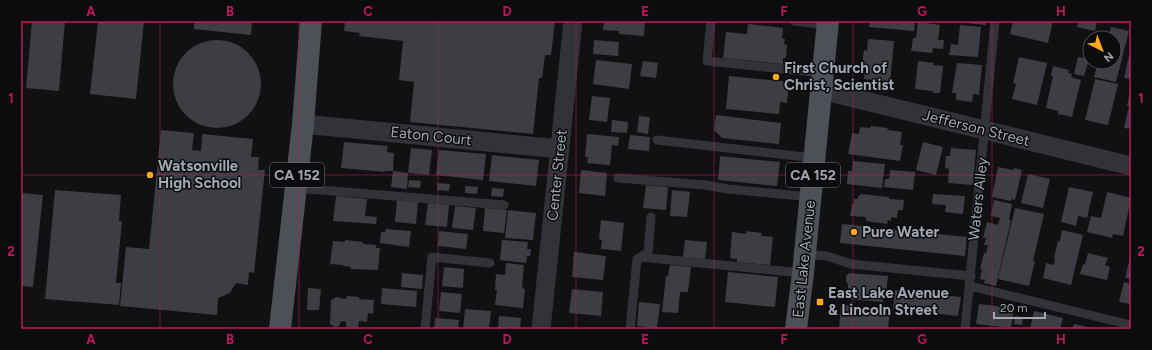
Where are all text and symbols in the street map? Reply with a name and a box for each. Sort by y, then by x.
text: A [86,4,96,19]
text: B [226,4,234,19]
text: C [363,4,373,19]
text: D [502,4,512,19]
text: E [641,4,649,19]
text: F [780,4,788,19]
text: G [917,4,927,19]
text: H [1056,4,1066,19]
north arrow [1082,30,1122,70]
text: N [1101,49,1116,65]
place label: First Church of Christ, Scientist [784,59,895,94]
marker: First Church of Christ, Scientist [771,72,781,82]
text: 1 [8,91,14,106]
text: 1 [1138,91,1144,106]
street label: Jefferson Street [920,106,1032,150]
street label: Eaton Court [389,123,473,149]
street label: Center Street [543,128,571,222]
street label: Waters Alley [965,156,991,242]
place label: Watsonville High School [158,157,241,192]
road number: CA 152 [270,163,324,187]
road number: CA 152 [786,163,840,187]
marker: Watsonville High School [145,170,155,180]
street label: East Lake Avenue [789,199,819,319]
place label: Pure Water [862,223,939,241]
marker: Pure Water [849,227,859,237]
text: 2 [7,244,15,259]
text: 2 [1137,244,1145,259]
place label: East Lake Avenue & Lincoln Street [828,284,950,319]
scale bar [994,294,1045,320]
marker: East Lake Avenue & Lincoln Street [815,297,825,307]
text: 20 m [1000,301,1028,315]
text: A [86,332,96,347]
text: B [226,332,234,347]
text: C [363,332,373,347]
text: D [502,332,512,347]
text: E [641,332,649,347]
text: F [780,332,788,347]
text: G [917,332,927,347]
text: H [1056,332,1066,347]

